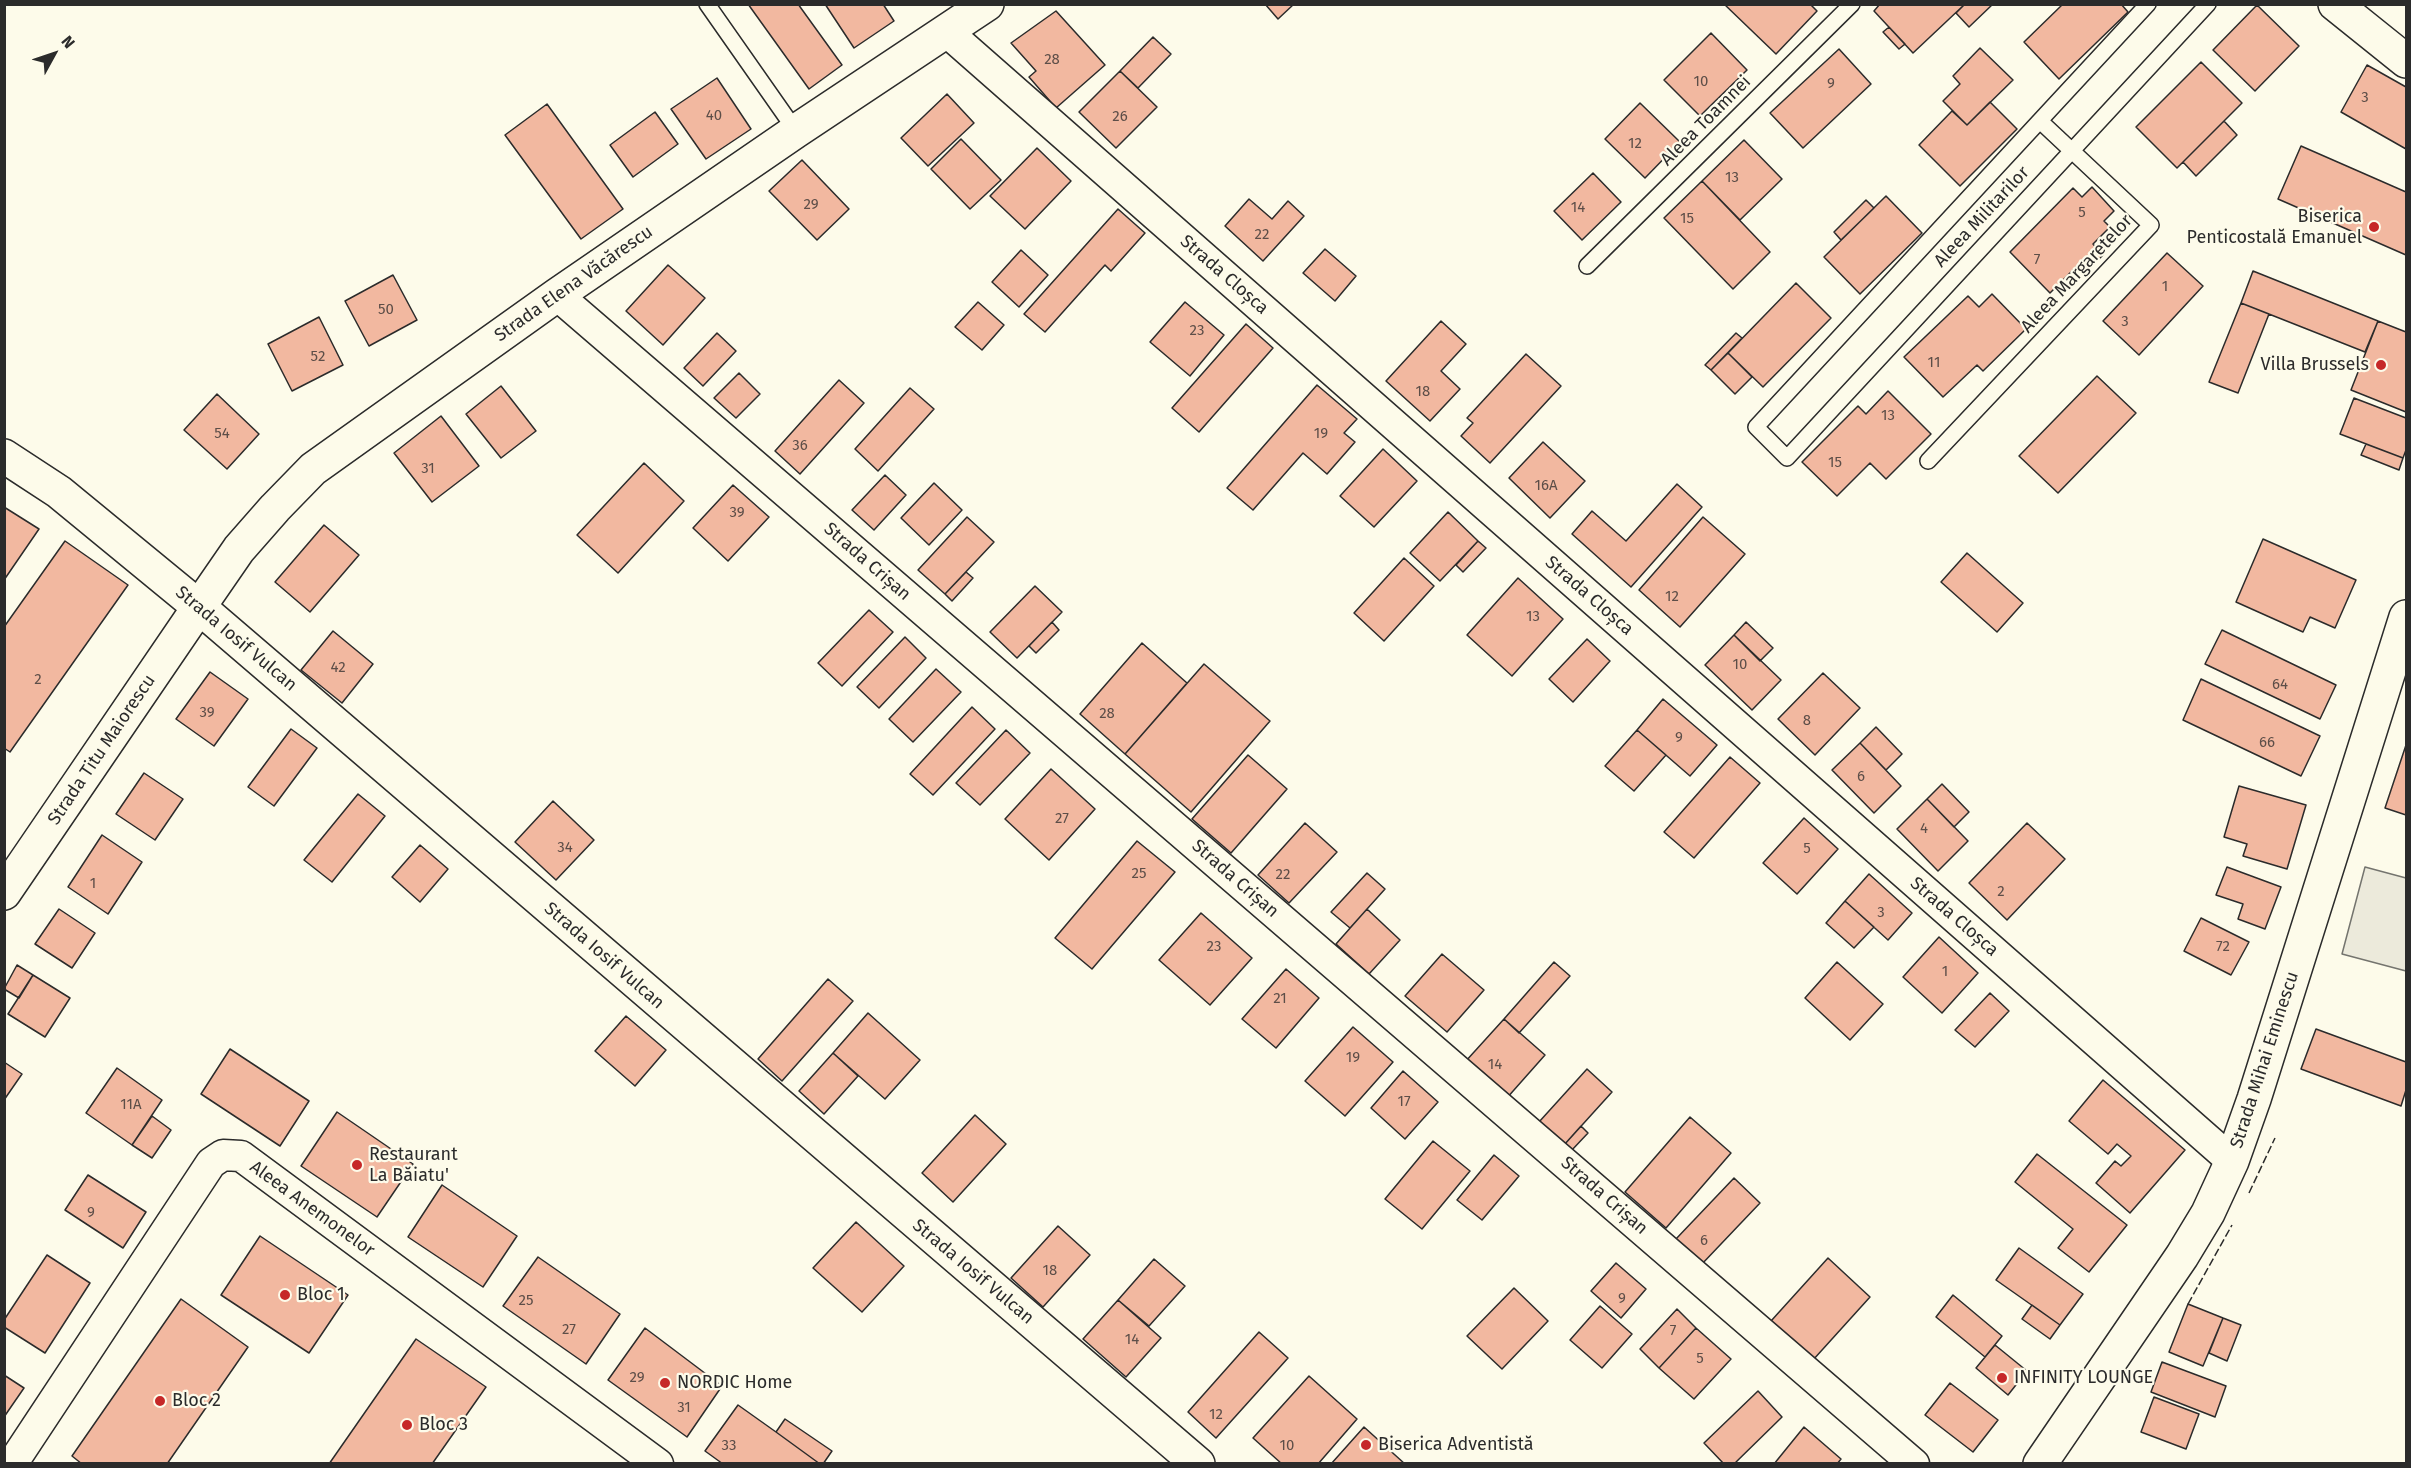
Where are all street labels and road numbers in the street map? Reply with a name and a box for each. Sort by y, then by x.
street label: Aleea Toamnei [1656,71,1756,171]
street label: Aleea Militarilor [1930,162,2034,272]
street label: Aleea Margaretelor [2017,210,2137,338]
street label: Strada Elena Văcărescu [491,221,657,347]
street label: Strada Cloșca [1175,231,1273,319]
street label: Strada Crișan [819,518,915,606]
street label: Strada Cloșca [1540,552,1638,640]
street label: Strada Iosif Vulcan [171,582,301,696]
street label: Strada Titu Maiorescu [44,671,160,829]
street label: Strada Crișan [1187,835,1283,923]
street label: Strada Cloșca [1905,873,2003,961]
street label: Strada Iosif Vulcan [540,898,668,1014]
street label: Strada Mihai Eminescu [2226,969,2304,1151]
street label: Strada Crișan [1556,1152,1652,1240]
street label: Aleea Anemonelor [245,1156,379,1262]
street label: Strada Iosif Vulcan [908,1215,1038,1329]

